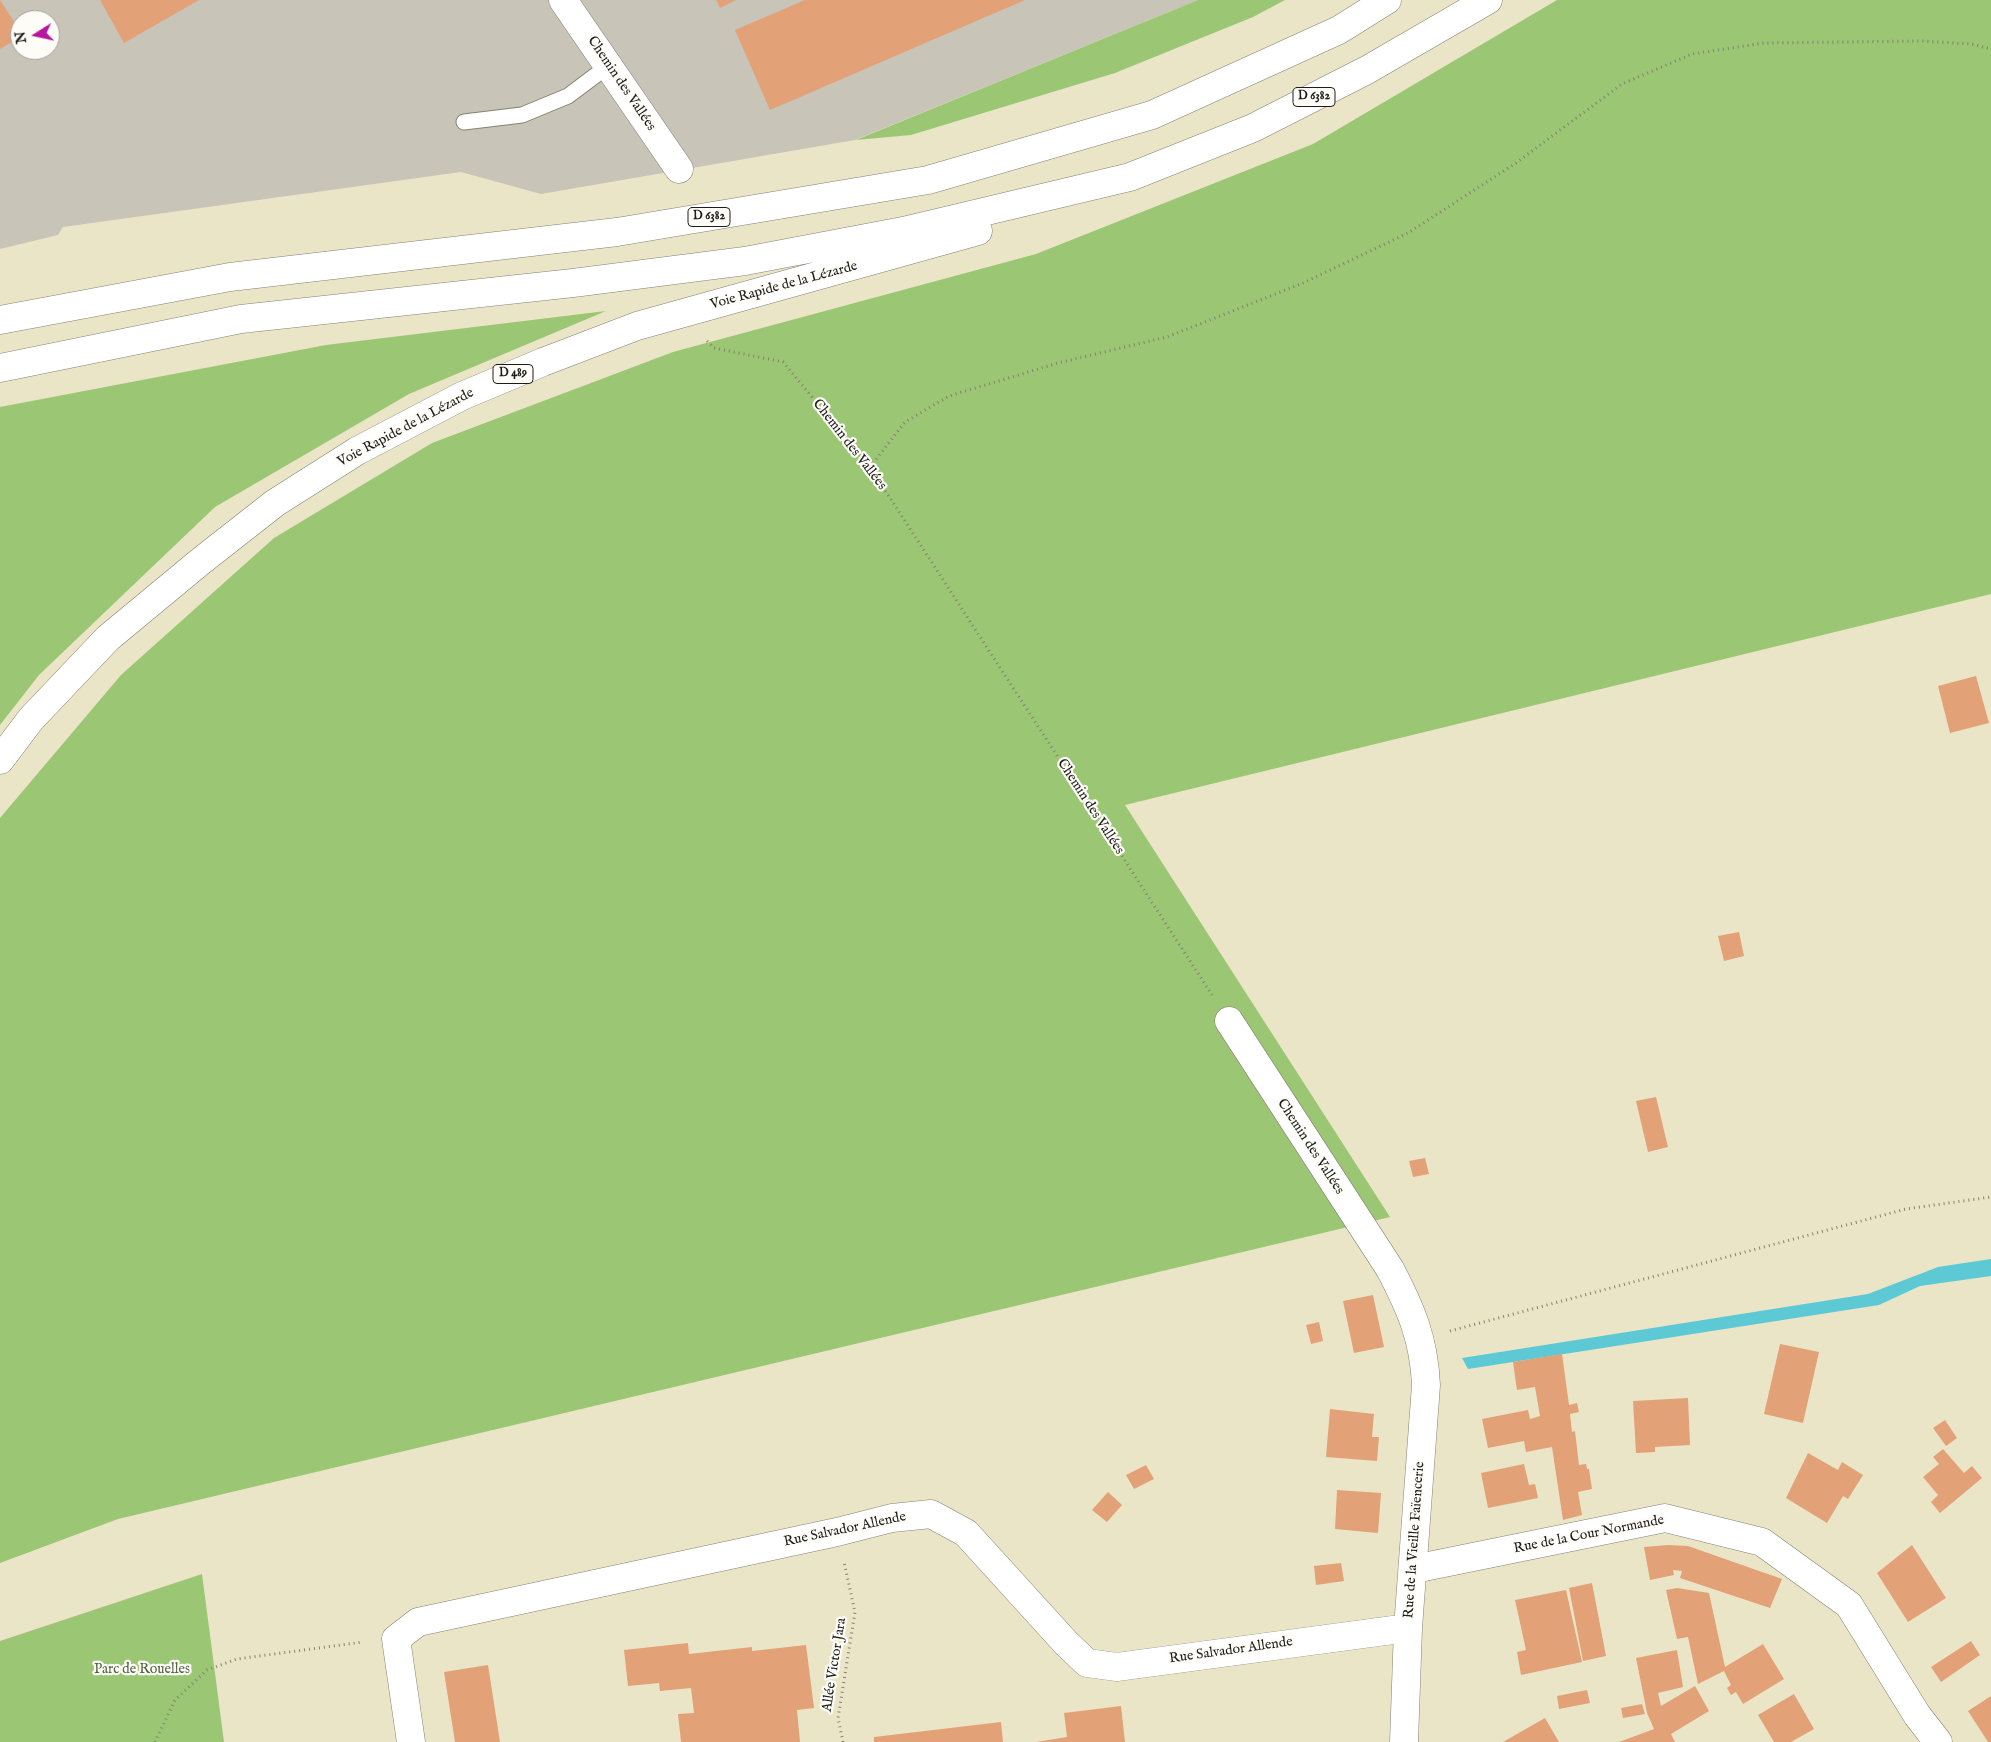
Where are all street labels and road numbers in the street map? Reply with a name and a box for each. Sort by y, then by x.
street label: Chemin des Vallées [583,34,659,134]
road number: D 6382 [1293,88,1335,106]
road number: D 6382 [688,208,730,226]
street label: Voie Rapide de la Lézarde [709,258,859,314]
road number: D 489 [493,364,533,384]
street label: Voie Rapide de la Lézarde [335,385,477,471]
street label: Chemin des Vallées [808,396,890,494]
street label: Chemin des Vallées [1053,756,1127,858]
street label: Chemin des Vallées [1273,1096,1347,1198]
street label: Rue de la Vieille Faïencerie [1401,1461,1429,1619]
street label: Rue Salvador Allende [782,1509,908,1551]
street label: Rue de la Cour Normande [1512,1512,1666,1558]
street label: Allée Victor Jara [819,1617,851,1713]
street label: Rue Salvador Allende [1168,1634,1294,1668]

